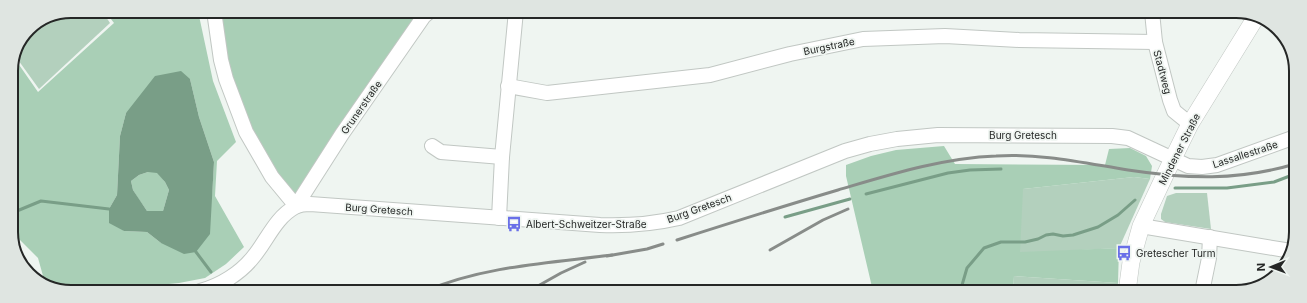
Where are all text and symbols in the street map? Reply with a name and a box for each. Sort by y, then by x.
street label: Burgstraße [802,35,856,57]
street label: Stadtweg [1151,49,1175,95]
street label: Grunerstraße [338,78,384,136]
street label: Mindener Straße [1156,111,1202,187]
street label: Burg Gretesch [989,129,1057,141]
street label: Lassallestraße [1211,138,1279,170]
street label: Burg Gretesch [665,191,733,225]
street label: Burg Gretesch [345,201,413,217]
bus stop icon: Albert-Schweitzer-Straße [505,215,523,233]
place label: Albert-Schweitzer-Straße [526,218,647,230]
bus stop icon: Gretescher Turm [1115,244,1133,262]
place label: Gretescher Turm [1136,247,1216,259]
north arrow [1251,247,1291,287]
text: N [1254,263,1268,271]

